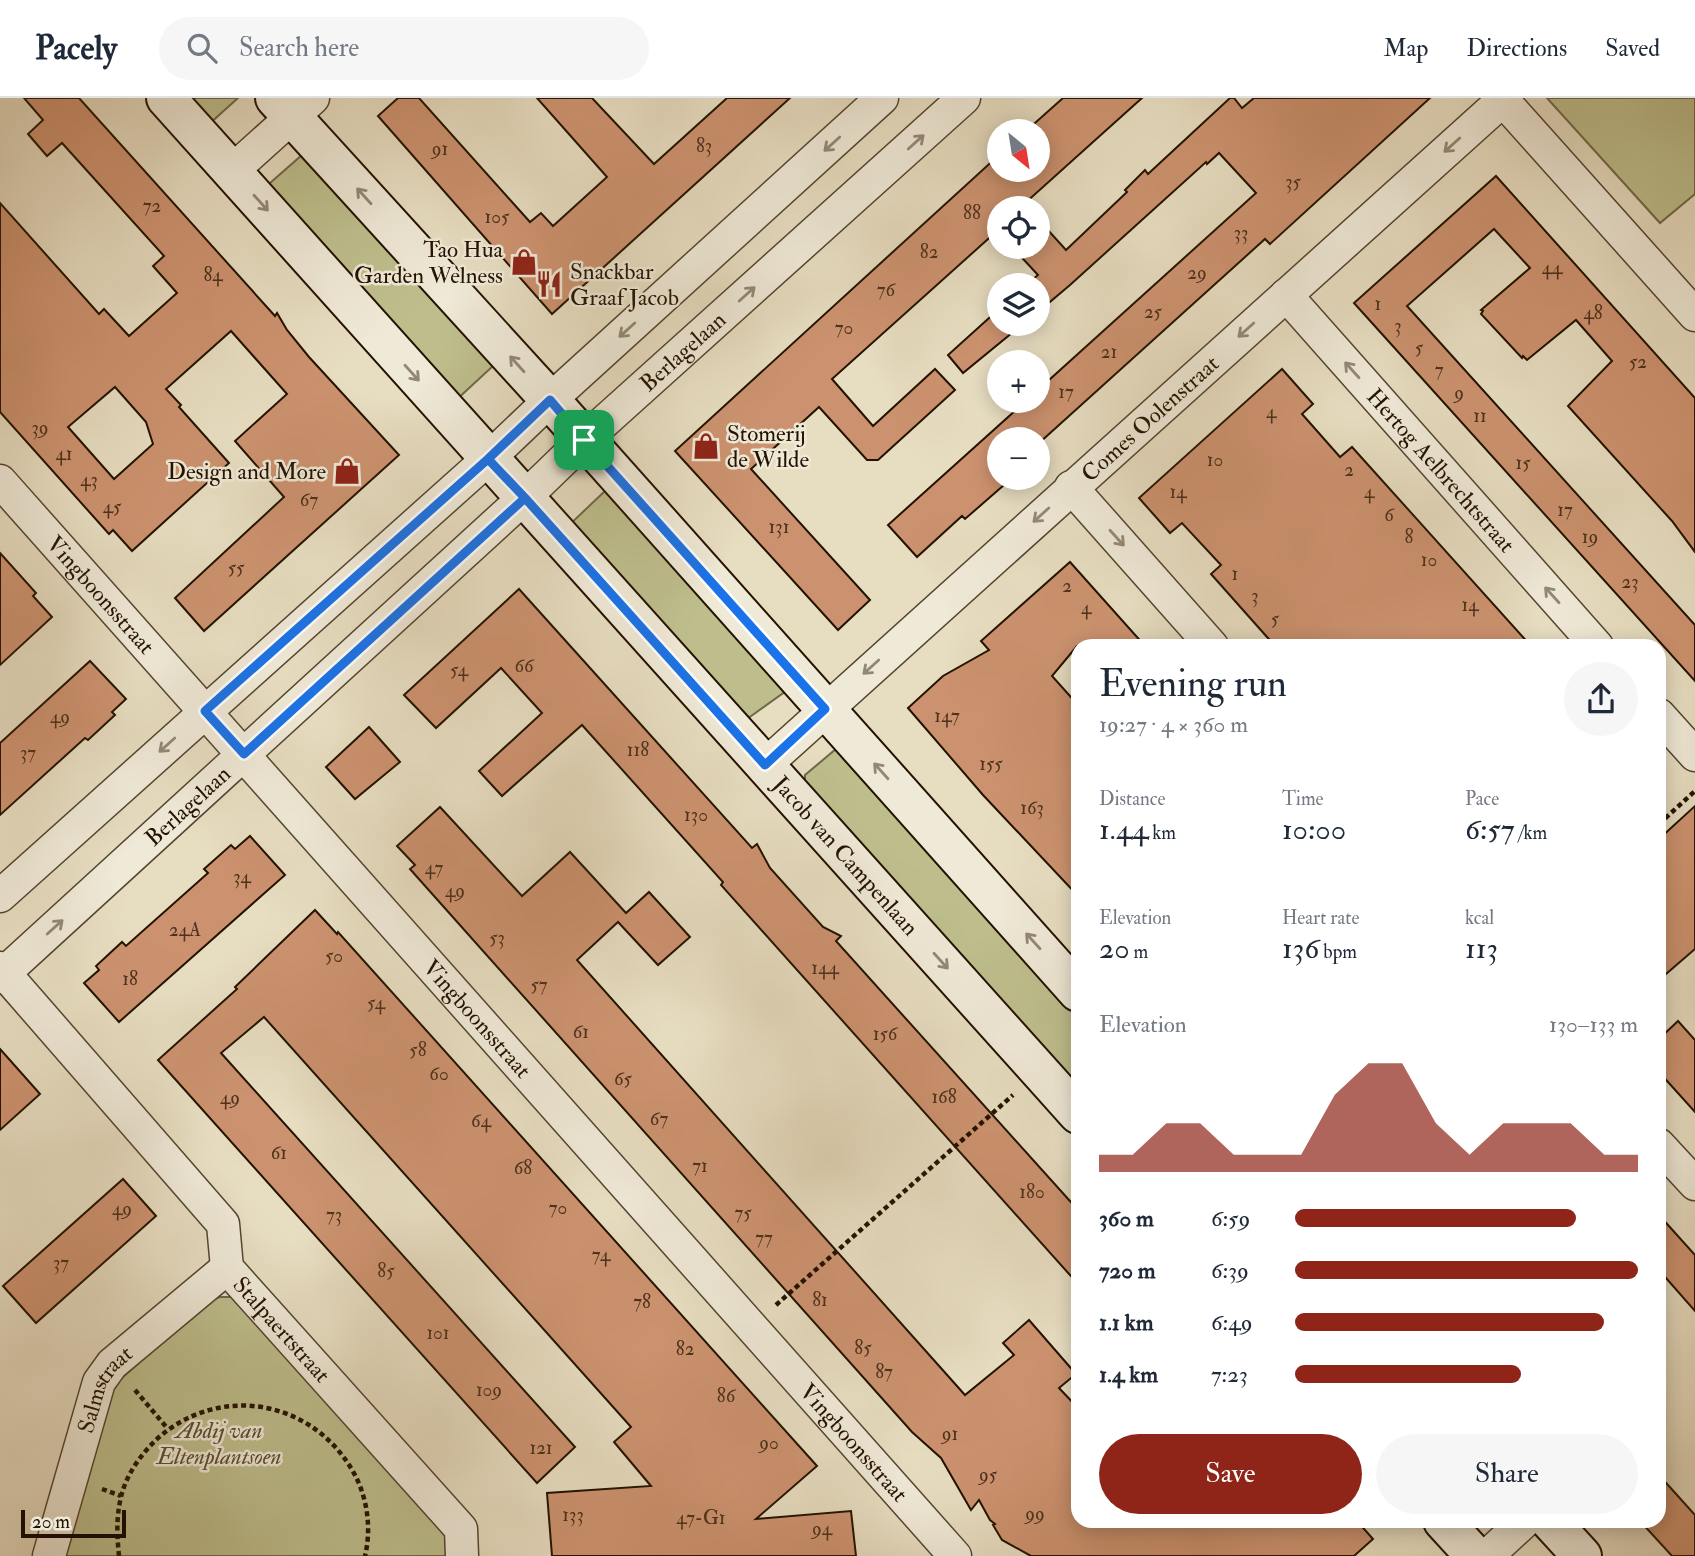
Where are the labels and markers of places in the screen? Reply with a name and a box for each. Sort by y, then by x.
place label: Tao Hua Garden Welness [354,235,504,290]
shop icon: Tao Hua Garden Welness [509,247,539,277]
place label: Snackbar Graaf Jacob [570,257,679,312]
restaurant icon: Snackbar Graaf Jacob [534,269,564,299]
pin [554,410,614,470]
place label: Stomerij de Wilde [727,419,809,474]
shop icon: Stomerij de Wilde [691,431,721,461]
shop icon: Design and More [332,456,362,486]
place label: Design and More [167,457,326,486]

